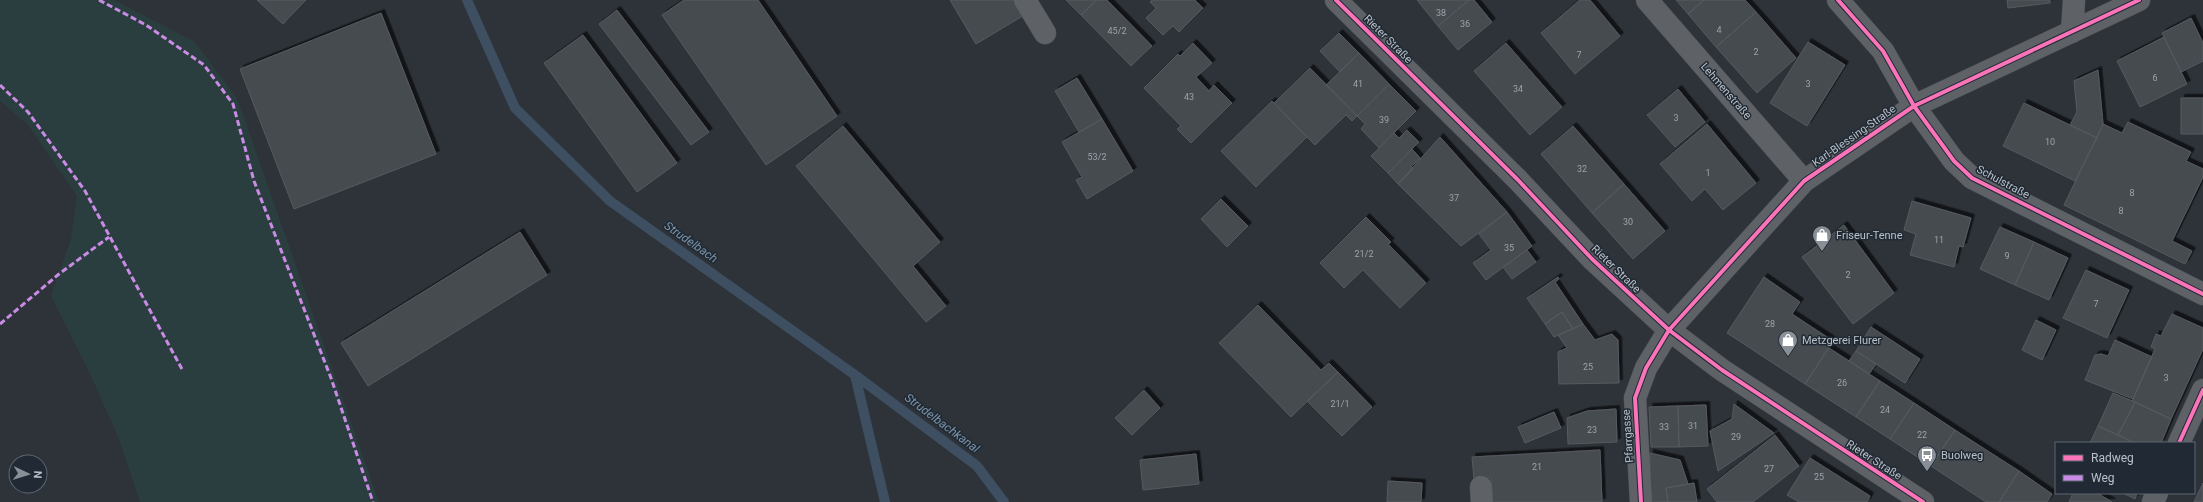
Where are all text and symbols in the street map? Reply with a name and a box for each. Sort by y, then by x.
house number: 38 [1436,8,1446,18]
street label: Rieter Straße [1361,12,1415,66]
house number: 36 [1460,19,1470,29]
house number: 4 [1716,25,1722,35]
house number: 45/2 [1108,26,1126,36]
house number: 2 [1753,47,1759,57]
house number: 7 [1576,50,1582,60]
street label: Lehmenstraße [1698,60,1754,122]
house number: 6 [2152,73,2158,83]
house number: 41 [1353,79,1363,89]
house number: 3 [1805,79,1811,89]
house number: 34 [1513,84,1523,94]
house number: 43 [1184,92,1194,102]
street label: Karl-Blessing-Straße [1810,102,1898,170]
house number: 3 [1673,113,1679,123]
house number: 39 [1379,115,1389,125]
house number: 10 [2045,137,2055,147]
house number: 53/2 [1088,152,1106,162]
street label: Schulstraße [1974,163,2032,201]
house number: 32 [1577,164,1587,174]
house number: 1 [1705,168,1711,178]
house number: 8 [2129,188,2135,198]
house number: 37 [1449,193,1459,203]
house number: 8 [2118,206,2124,216]
house number: 30 [1623,217,1633,227]
water label: Strudelbach [662,218,720,266]
shop icon: Friseur-Tenne [1811,224,1833,252]
place label: Friseur-Tenne [1836,229,1903,242]
house number: 11 [1934,235,1944,245]
street label: Rieter Straße [1589,242,1643,296]
house number: 35 [1504,243,1514,253]
house number: 21/2 [1355,249,1373,259]
house number: 9 [2004,251,2010,261]
house number: 2 [1845,270,1851,280]
house number: 7 [2093,299,2099,309]
house number: 28 [1765,319,1775,329]
shop icon: Metzgerei Flurer [1777,329,1799,357]
place label: Metzgerei Flurer [1802,334,1882,347]
house number: 25 [1583,362,1593,372]
house number: 3 [2163,373,2169,383]
house number: 26 [1837,378,1847,388]
water label: Strudelbachkanal [902,390,982,456]
house number: 21/1 [1331,399,1349,409]
house number: 24 [1880,405,1890,415]
street label: Pfarrgasse [1620,409,1636,463]
house number: 31 [1688,421,1698,431]
house number: 33 [1659,422,1669,432]
house number: 23 [1587,425,1597,435]
house number: 22 [1917,430,1927,440]
house number: 29 [1731,432,1741,442]
street label: Rieter Straße [1844,437,1904,483]
legend [2055,442,2195,494]
bus stop icon: Buolweg [1916,444,1938,472]
place label: Buolweg [1941,449,1983,462]
text: Radweg [2091,451,2134,465]
north arrow [8,454,48,494]
house number: 21 [1532,462,1542,472]
house number: 27 [1764,464,1774,474]
text: N [31,470,44,479]
text: Weg [2091,471,2115,485]
house number: 25 [1814,472,1824,482]

